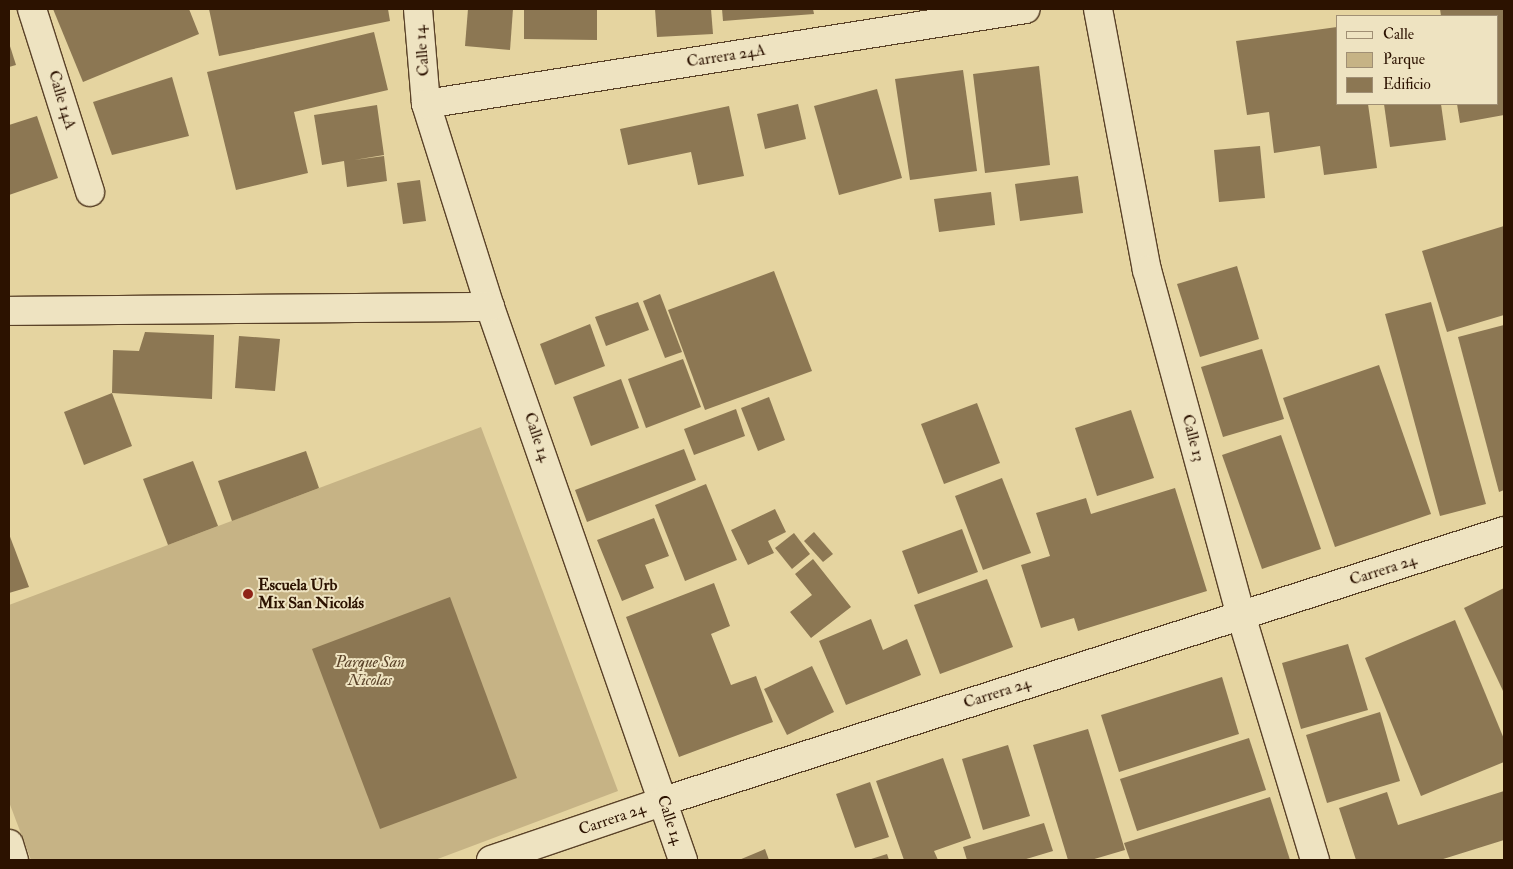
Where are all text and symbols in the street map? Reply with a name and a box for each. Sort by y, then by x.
legend [1336,15,1498,105]
street label: Calle 14 [410,25,434,77]
text: Calle [1383,25,1414,44]
street label: Carrera 24A [685,40,767,72]
text: Parque [1383,50,1425,69]
street label: Calle 14A [44,68,80,132]
text: Edificio [1383,75,1431,94]
street label: Calle 14 [520,410,554,464]
street label: Calle 13 [1177,412,1209,464]
street label: Carrera 24 [1347,550,1419,590]
place label: Escuela Urb Mix San Nicolás [258,575,364,613]
marker: Escuela Urb Mix San Nicolás [242,588,254,600]
park label: Parque San Nicolas [335,652,405,690]
street label: Carrera 24 [961,673,1033,713]
street label: Calle 14 [653,793,687,847]
street label: Carrera 24 [576,799,648,839]

